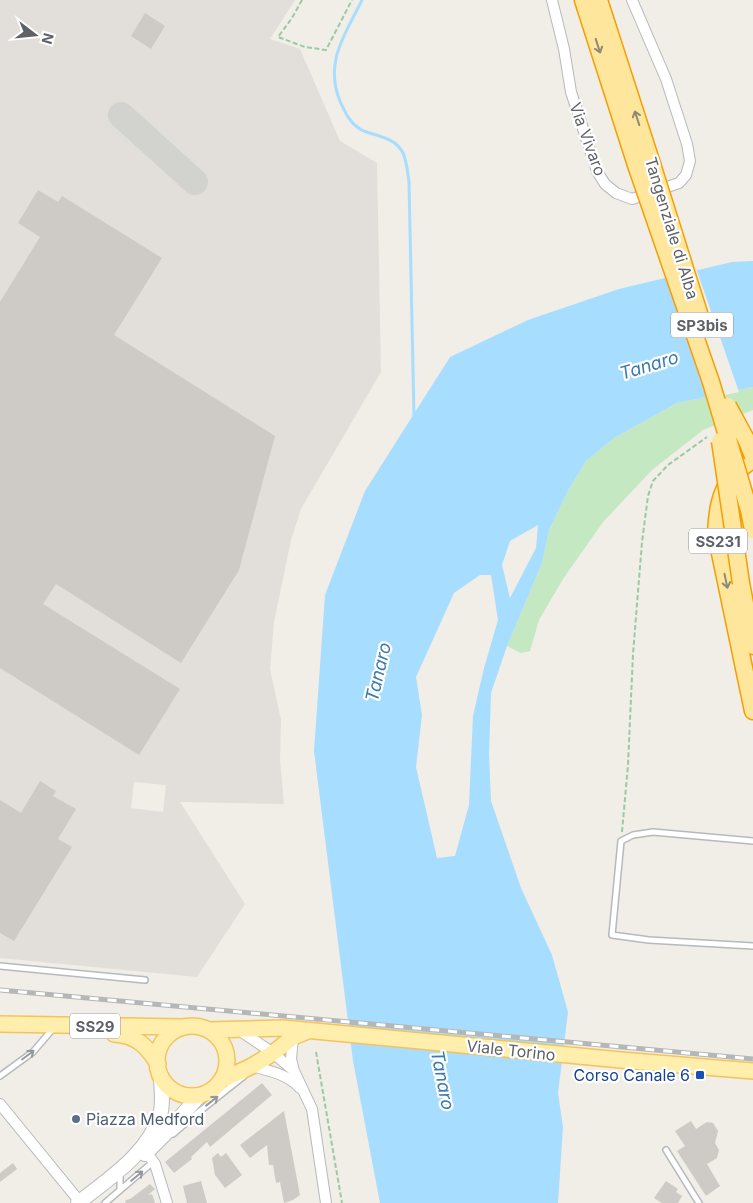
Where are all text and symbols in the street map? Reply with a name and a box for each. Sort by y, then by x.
north arrow [10,10,60,60]
text: N [38,31,58,46]
one-way arrow [593,38,603,54]
street label: Via Vivaro [566,100,610,178]
one-way arrow [632,111,641,126]
street label: Tangenziale di Alba [641,154,703,302]
road number: SP3bis [671,312,733,338]
water label: Tanaro [617,346,681,384]
road number: SS231 [689,528,747,554]
one-way arrow [722,573,731,589]
water label: Tanaro [361,640,395,704]
road number: SS29 [70,1014,120,1038]
street label: Viale Torino [465,1035,557,1065]
water label: Tanaro [427,1048,459,1112]
one-way arrow [21,1050,34,1061]
place label: Corso Canale 6 [573,1065,690,1085]
marker: Corso Canale 6 [694,1069,706,1081]
one-way arrow [205,1096,218,1107]
place label: Piazza Medford [86,1109,204,1129]
marker: Piazza Medford [70,1113,82,1125]
one-way arrow [130,1170,143,1181]

